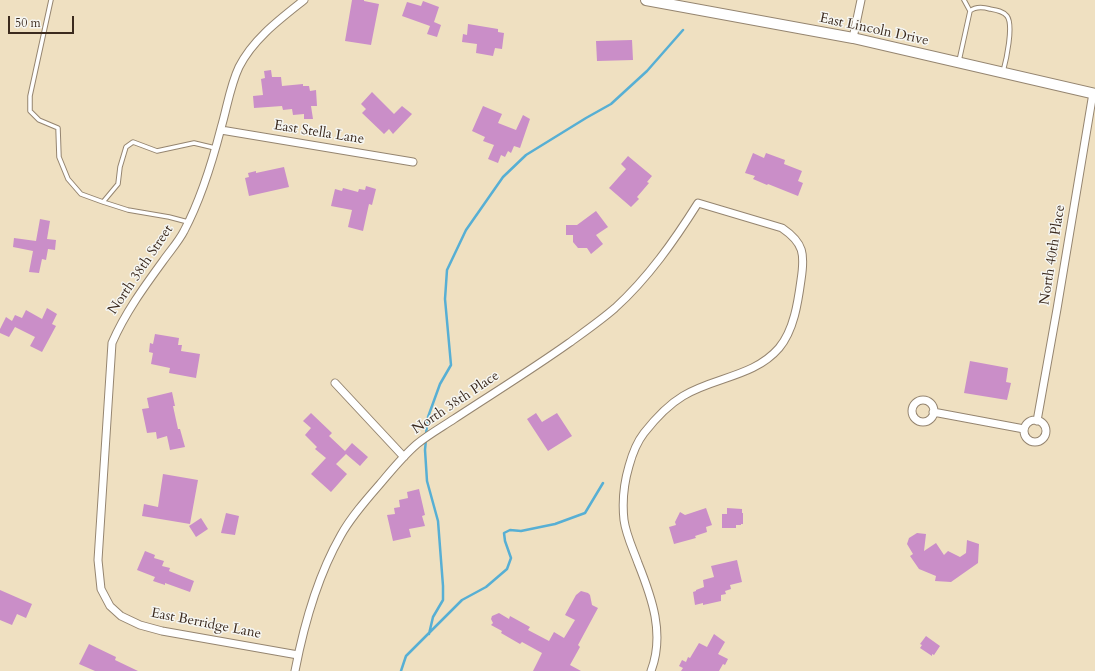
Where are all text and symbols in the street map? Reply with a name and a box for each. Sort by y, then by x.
scale bar [10,8,76,34]
street label: East Lincoln Drive [818,10,930,50]
text: 50 m [15,15,41,31]
street label: East Stella Lane [273,118,365,148]
street label: North 40th Place [1037,204,1069,306]
street label: North 38th Street [105,222,177,318]
street label: North 38th Place [409,368,503,438]
street label: East Berridge Lane [150,605,262,643]

